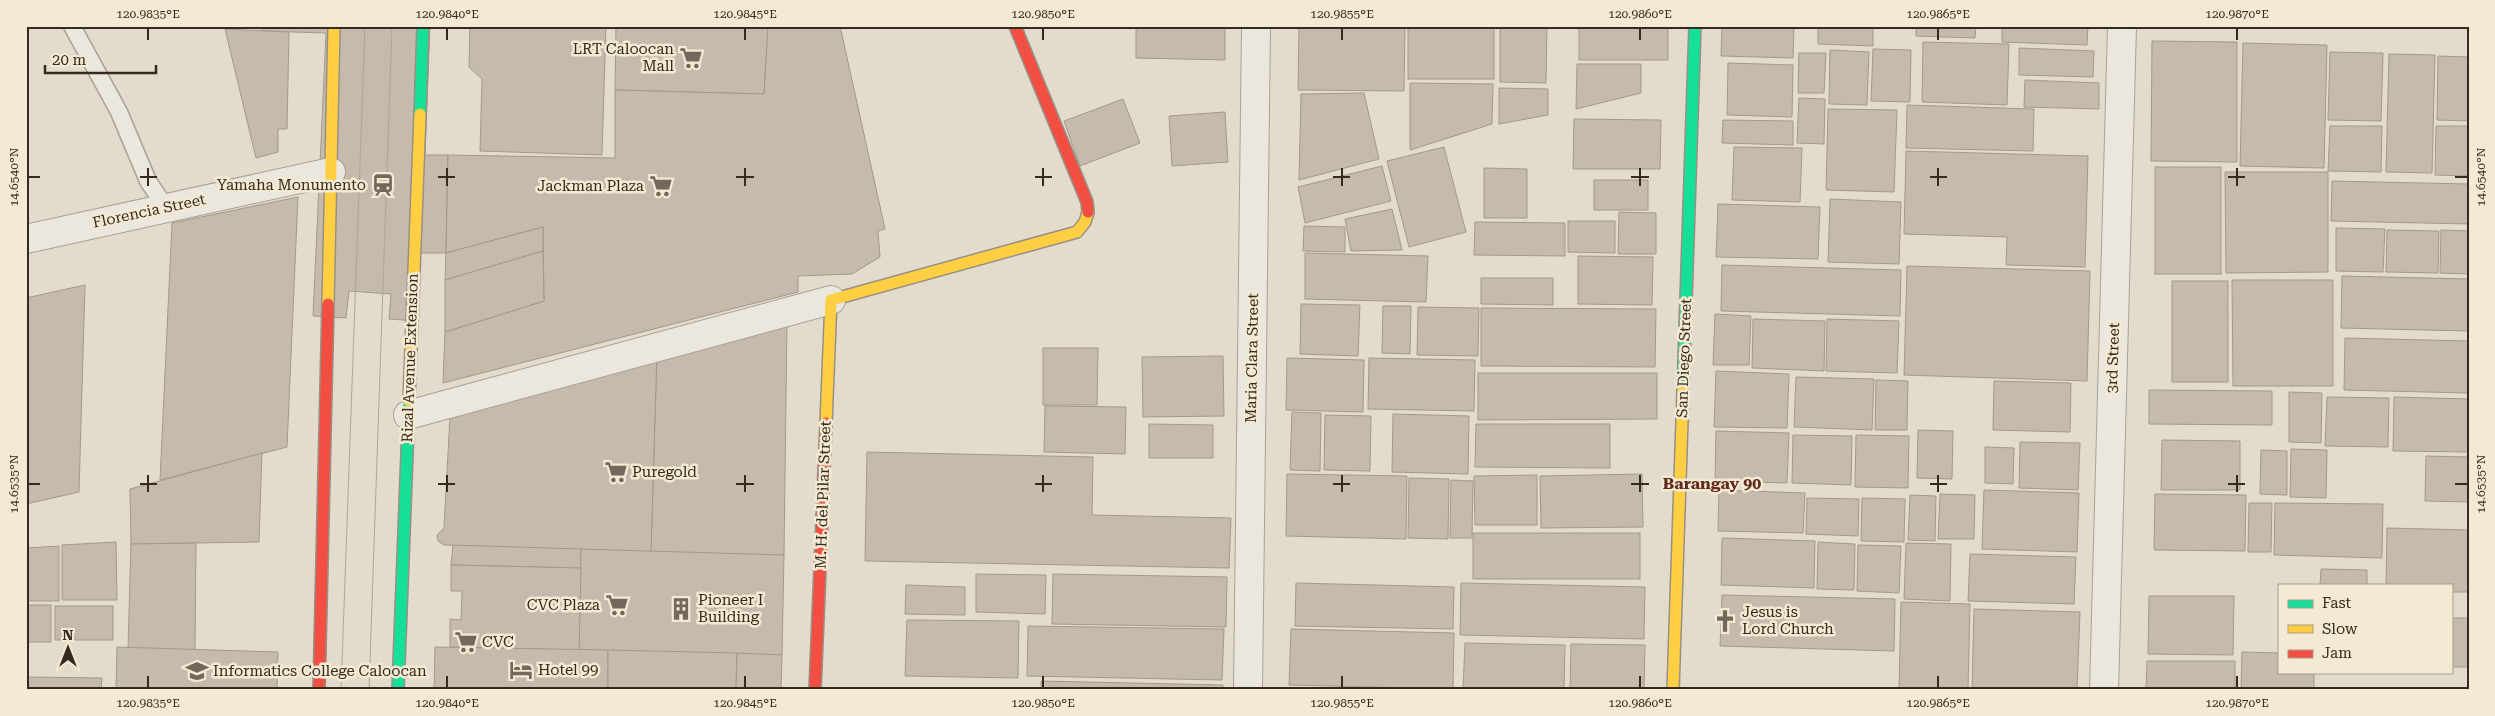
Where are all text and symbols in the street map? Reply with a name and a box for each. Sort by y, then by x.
text: 120.9835°E [116,7,180,21]
text: 120.9840°E [415,7,479,21]
text: 120.9845°E [713,7,777,21]
text: 120.9850°E [1011,7,1075,21]
text: 120.9855°E [1310,7,1374,21]
text: 120.9860°E [1608,7,1672,21]
text: 120.9865°E [1906,7,1970,21]
text: 120.9870°E [2205,7,2269,21]
place label: LRT Caloocan Mall [573,40,674,75]
scale bar [45,42,156,74]
supermarket icon: LRT Caloocan Mall [678,45,704,71]
text: 20 m [52,51,87,69]
text: 14.6540°N [7,147,21,206]
text: 14.6540°N [2474,147,2488,206]
station icon: Yamaha Monumento [370,172,396,198]
supermarket icon: Jackman Plaza [648,173,674,199]
place label: Yamaha Monumento [217,176,366,194]
place label: Jackman Plaza [537,177,644,195]
street label: Florencia Street [91,190,207,232]
street label: Rizal Avenue Extension [398,273,422,443]
street label: Maria Clara Street [1242,293,1262,423]
street label: San Diego Street [1673,297,1695,418]
street label: 3rd Street [2103,322,2123,394]
street label: M. H. del Pilar Street [811,420,835,569]
text: 14.6535°N [7,454,21,513]
text: 14.6535°N [2474,454,2488,513]
supermarket icon: Puregold [603,459,629,485]
place label: Puregold [632,463,697,481]
district label: Barangay 90 [1663,474,1761,493]
legend [2278,584,2452,674]
place label: Pioneer I Building [698,591,764,626]
supermarket icon: CVC Plaza [604,592,630,618]
text: Fast [2322,594,2352,612]
place label: CVC Plaza [527,596,600,614]
building icon: Pioneer I Building [668,596,694,622]
place label: Jesus is Lord Church [1742,603,1834,638]
church icon: Jesus is Lord Church [1712,608,1738,634]
text: Slow [2322,620,2358,638]
north arrow [42,624,92,674]
text: N [63,627,74,643]
supermarket icon: CVC [453,629,479,655]
place label: CVC [482,633,514,651]
text: Jam [2322,644,2352,662]
hotel icon: Hotel 99 [508,657,534,683]
school or university icon: Informatics College Caloocan [184,658,210,684]
place label: Hotel 99 [538,661,598,679]
place label: Informatics College Caloocan [213,662,427,680]
text: 120.9835°E [116,696,180,710]
text: 120.9840°E [415,696,479,710]
text: 120.9845°E [713,696,777,710]
text: 120.9850°E [1011,696,1075,710]
text: 120.9855°E [1310,696,1374,710]
text: 120.9860°E [1608,696,1672,710]
text: 120.9865°E [1906,696,1970,710]
text: 120.9870°E [2205,696,2269,710]

